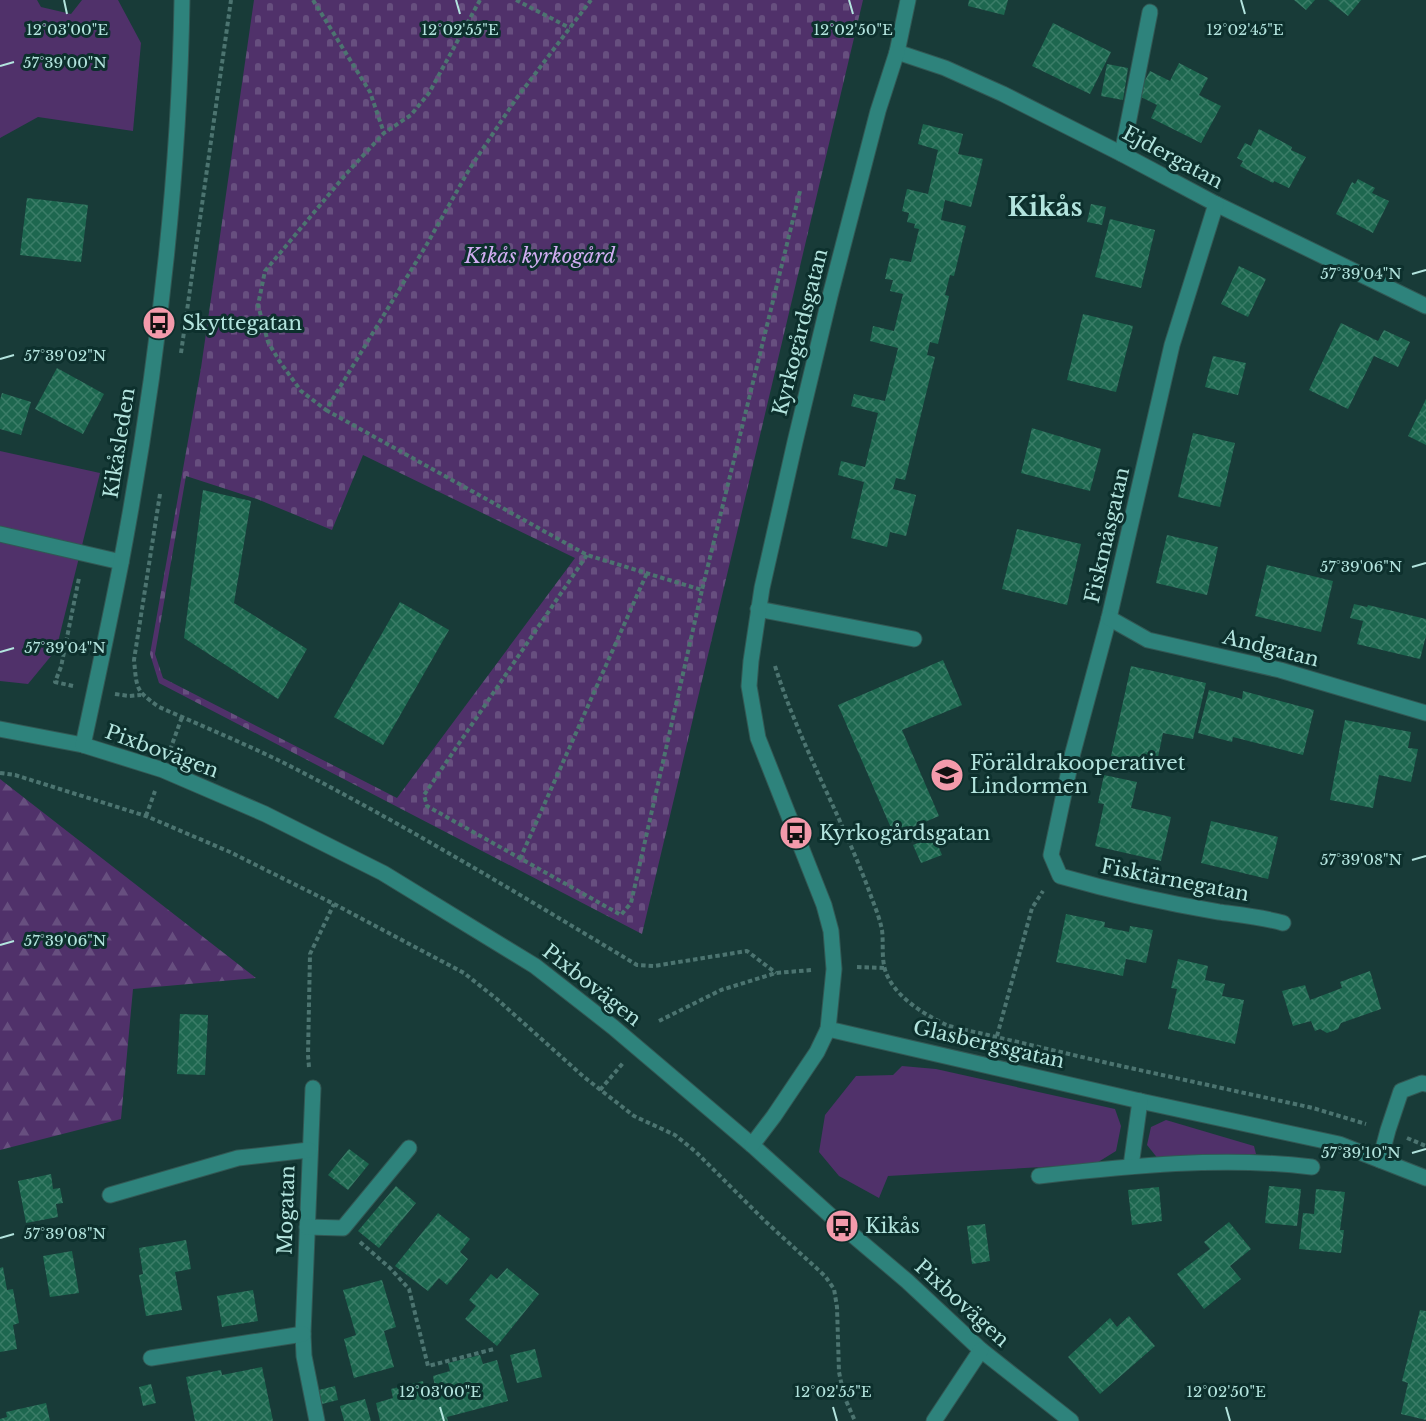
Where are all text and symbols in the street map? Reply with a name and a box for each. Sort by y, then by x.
text: 12°03'00"E [26,20,108,39]
text: 12°02'55"E [421,20,499,39]
text: 12°02'50"E [813,20,893,39]
text: 12°02'45"E [1206,20,1284,39]
text: 57°39'00"N [23,53,107,72]
street label: Ejdergatan [1119,120,1228,194]
district label: Kikås [1007,191,1083,223]
park label: Kikås kyrkogård [464,244,615,268]
street label: Kyrkogårdsgatan [768,246,832,418]
text: 57°39'04"N [1320,264,1402,283]
bus stop icon: Skyttegatan [141,305,177,341]
place label: Skyttegatan [182,311,302,335]
text: 57°39'02"N [24,346,106,365]
street label: Kikåsleden [98,386,140,500]
street label: Fiskmåsgatan [1080,465,1134,605]
text: 57°39'06"N [1320,557,1402,576]
street label: Andgatan [1219,624,1322,672]
text: 57°39'04"N [24,638,106,657]
street label: Pixbovägen [102,719,222,783]
place label: Föräldrakooperativet Lindormen [970,751,1186,798]
school or university icon: Föräldrakooperativet Lindormen [929,757,965,793]
bus stop icon: Kyrkogårdsgatan [778,815,814,851]
place label: Kyrkogårdsgatan [819,821,991,845]
text: 57°39'08"N [1320,850,1402,869]
street label: Fisktärnegatan [1099,854,1251,906]
text: 57°39'06"N [24,931,106,950]
street label: Pixbovägen [538,939,646,1031]
street label: Glasbergsgatan [911,1015,1067,1073]
text: 57°39'10"N [1321,1143,1401,1162]
street label: Mogatan [272,1164,300,1255]
bus stop icon: Kikås [824,1208,860,1244]
place label: Kikås [865,1214,920,1238]
text: 57°39'08"N [24,1224,106,1243]
street label: Pixbovägen [910,1254,1014,1352]
text: 12°03'00"E [399,1382,481,1401]
text: 12°02'55"E [794,1382,872,1401]
text: 12°02'50"E [1186,1382,1266,1401]

